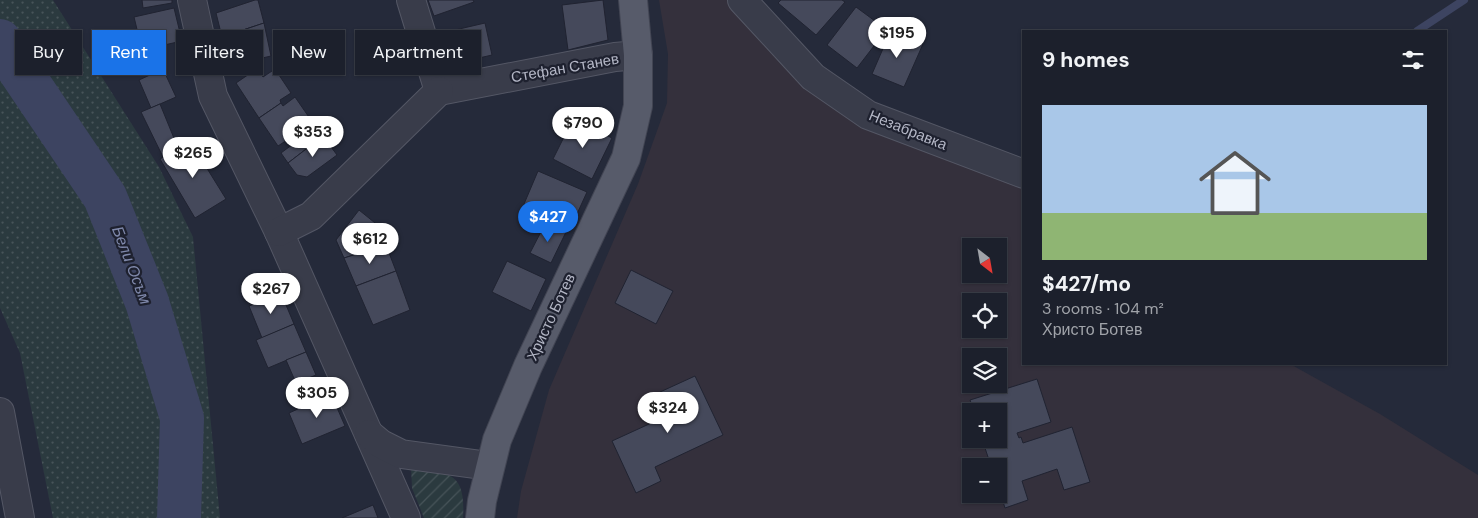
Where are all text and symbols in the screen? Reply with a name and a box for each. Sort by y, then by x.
pin: $195 [867,17,927,59]
text: $195 [879,22,915,43]
chip: Buy [15,30,82,75]
chip: Rent [92,30,166,75]
chip: Filters [176,30,263,75]
chip: New [273,30,345,75]
chip: Apartment [355,30,481,75]
text: 9 homes [1042,46,1130,74]
icon: filters [1399,46,1427,74]
street label: Стефан Станев [509,49,621,87]
street label: Незабравка [866,105,951,155]
pin: $790 [553,106,613,149]
text: $790 [563,112,603,133]
pin: $353 [283,116,343,158]
text: $353 [294,121,332,142]
pin: $265 [163,136,223,179]
icon: home [1190,138,1280,228]
text: $265 [174,142,212,163]
pin: $427 [518,200,578,243]
text: $427 [529,206,567,227]
pin: $612 [340,222,400,265]
water label: Бели Осъм [107,223,156,307]
text: $612 [353,228,387,249]
north arrow [962,238,1008,282]
map controls [962,238,1007,503]
street label: Христо Ботев [522,270,580,364]
text: $427/mo [1042,270,1131,298]
pin: $267 [241,272,301,315]
text: $267 [252,278,290,299]
button: locate [962,293,1007,338]
text: 3 rooms · 104 m² [1042,298,1164,319]
text: Христо Ботев [1042,319,1142,340]
button: layers [962,348,1007,393]
pin: $305 [287,376,347,419]
text: $305 [297,382,337,403]
pin: $324 [638,392,698,434]
text: $324 [649,397,687,418]
button: + [962,403,1007,448]
button: − [962,458,1007,503]

